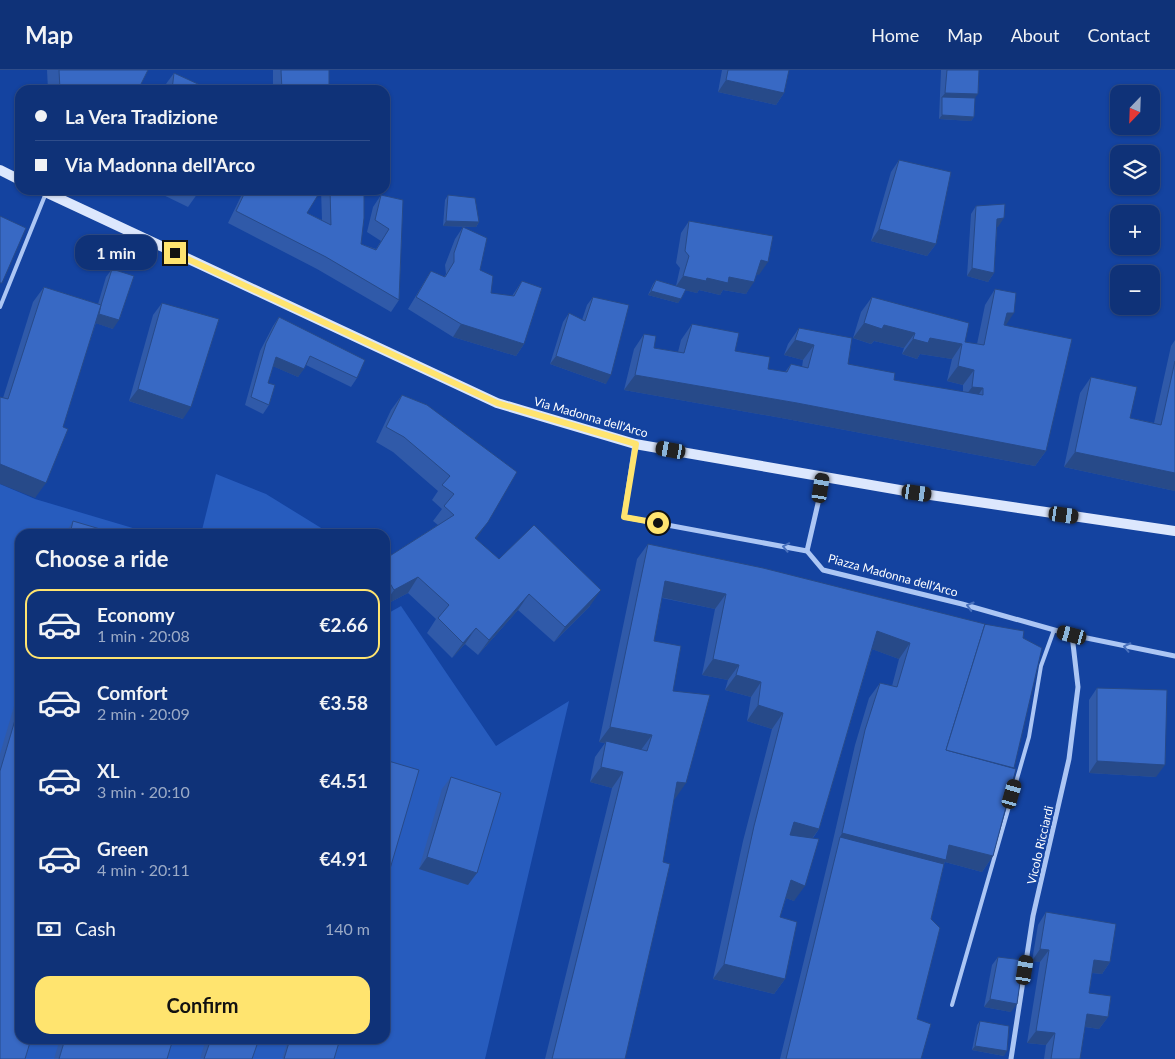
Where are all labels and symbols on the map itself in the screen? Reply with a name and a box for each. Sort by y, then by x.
north arrow [1110,85,1160,135]
callout: 1 min [75,236,158,270]
route end [164,242,186,264]
street label: Via Madonna dell'Arco [532,394,650,441]
car [654,440,687,460]
car [811,472,830,504]
car [901,483,932,503]
car [1048,505,1079,525]
route start [647,512,669,534]
one-way arrow [782,543,790,553]
street label: Piazza Madonna dell'Arco [826,550,960,600]
one-way arrow [966,601,974,612]
car [1055,624,1088,646]
one-way arrow [1123,642,1132,653]
car [1000,778,1023,810]
street label: Vicolo Ricciardi [1024,804,1056,886]
car [1015,954,1034,986]

